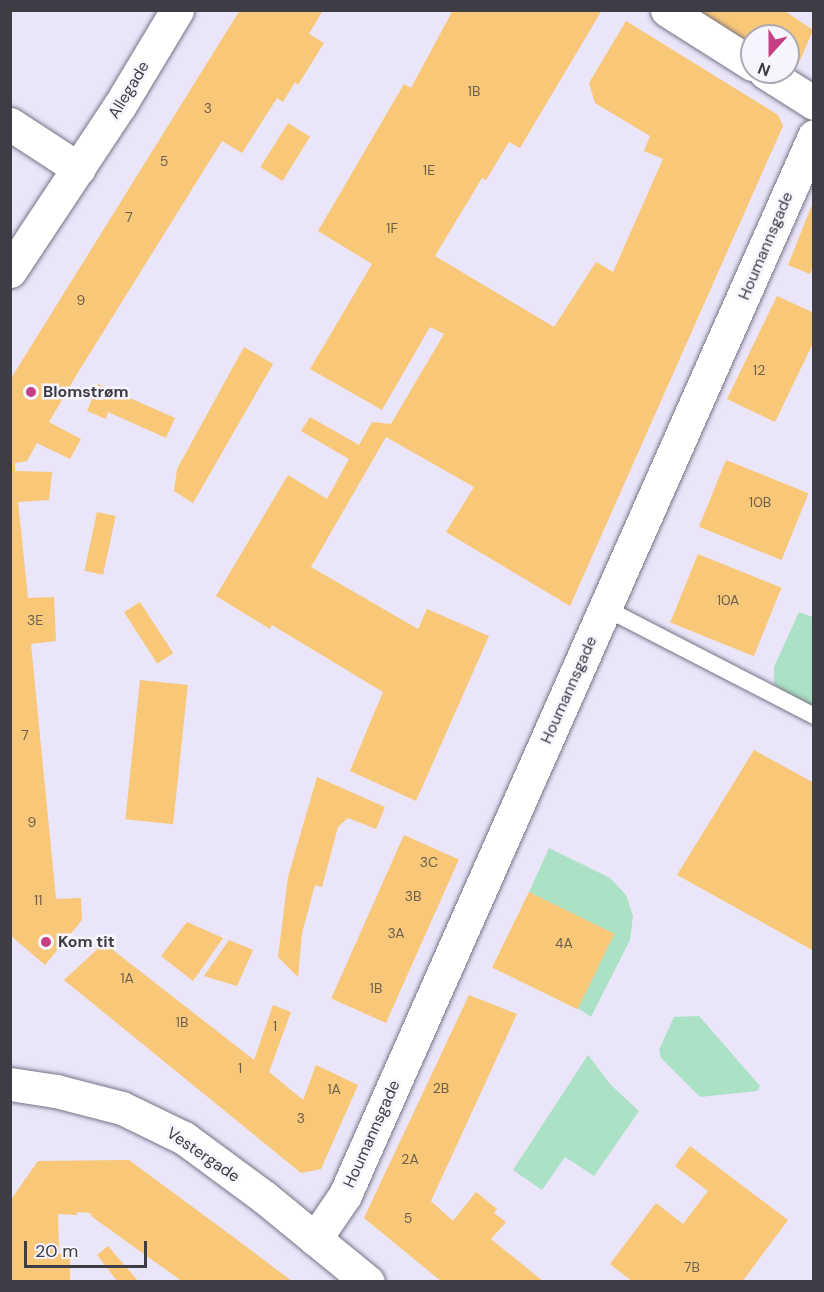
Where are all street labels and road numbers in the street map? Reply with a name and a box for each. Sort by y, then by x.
street label: Allegade [104,58,154,122]
street label: Houmannsgade [735,189,797,303]
street label: Houmannsgade [537,633,601,747]
street label: Houmannsgade [340,1077,404,1191]
street label: Vestergade [163,1124,243,1186]

